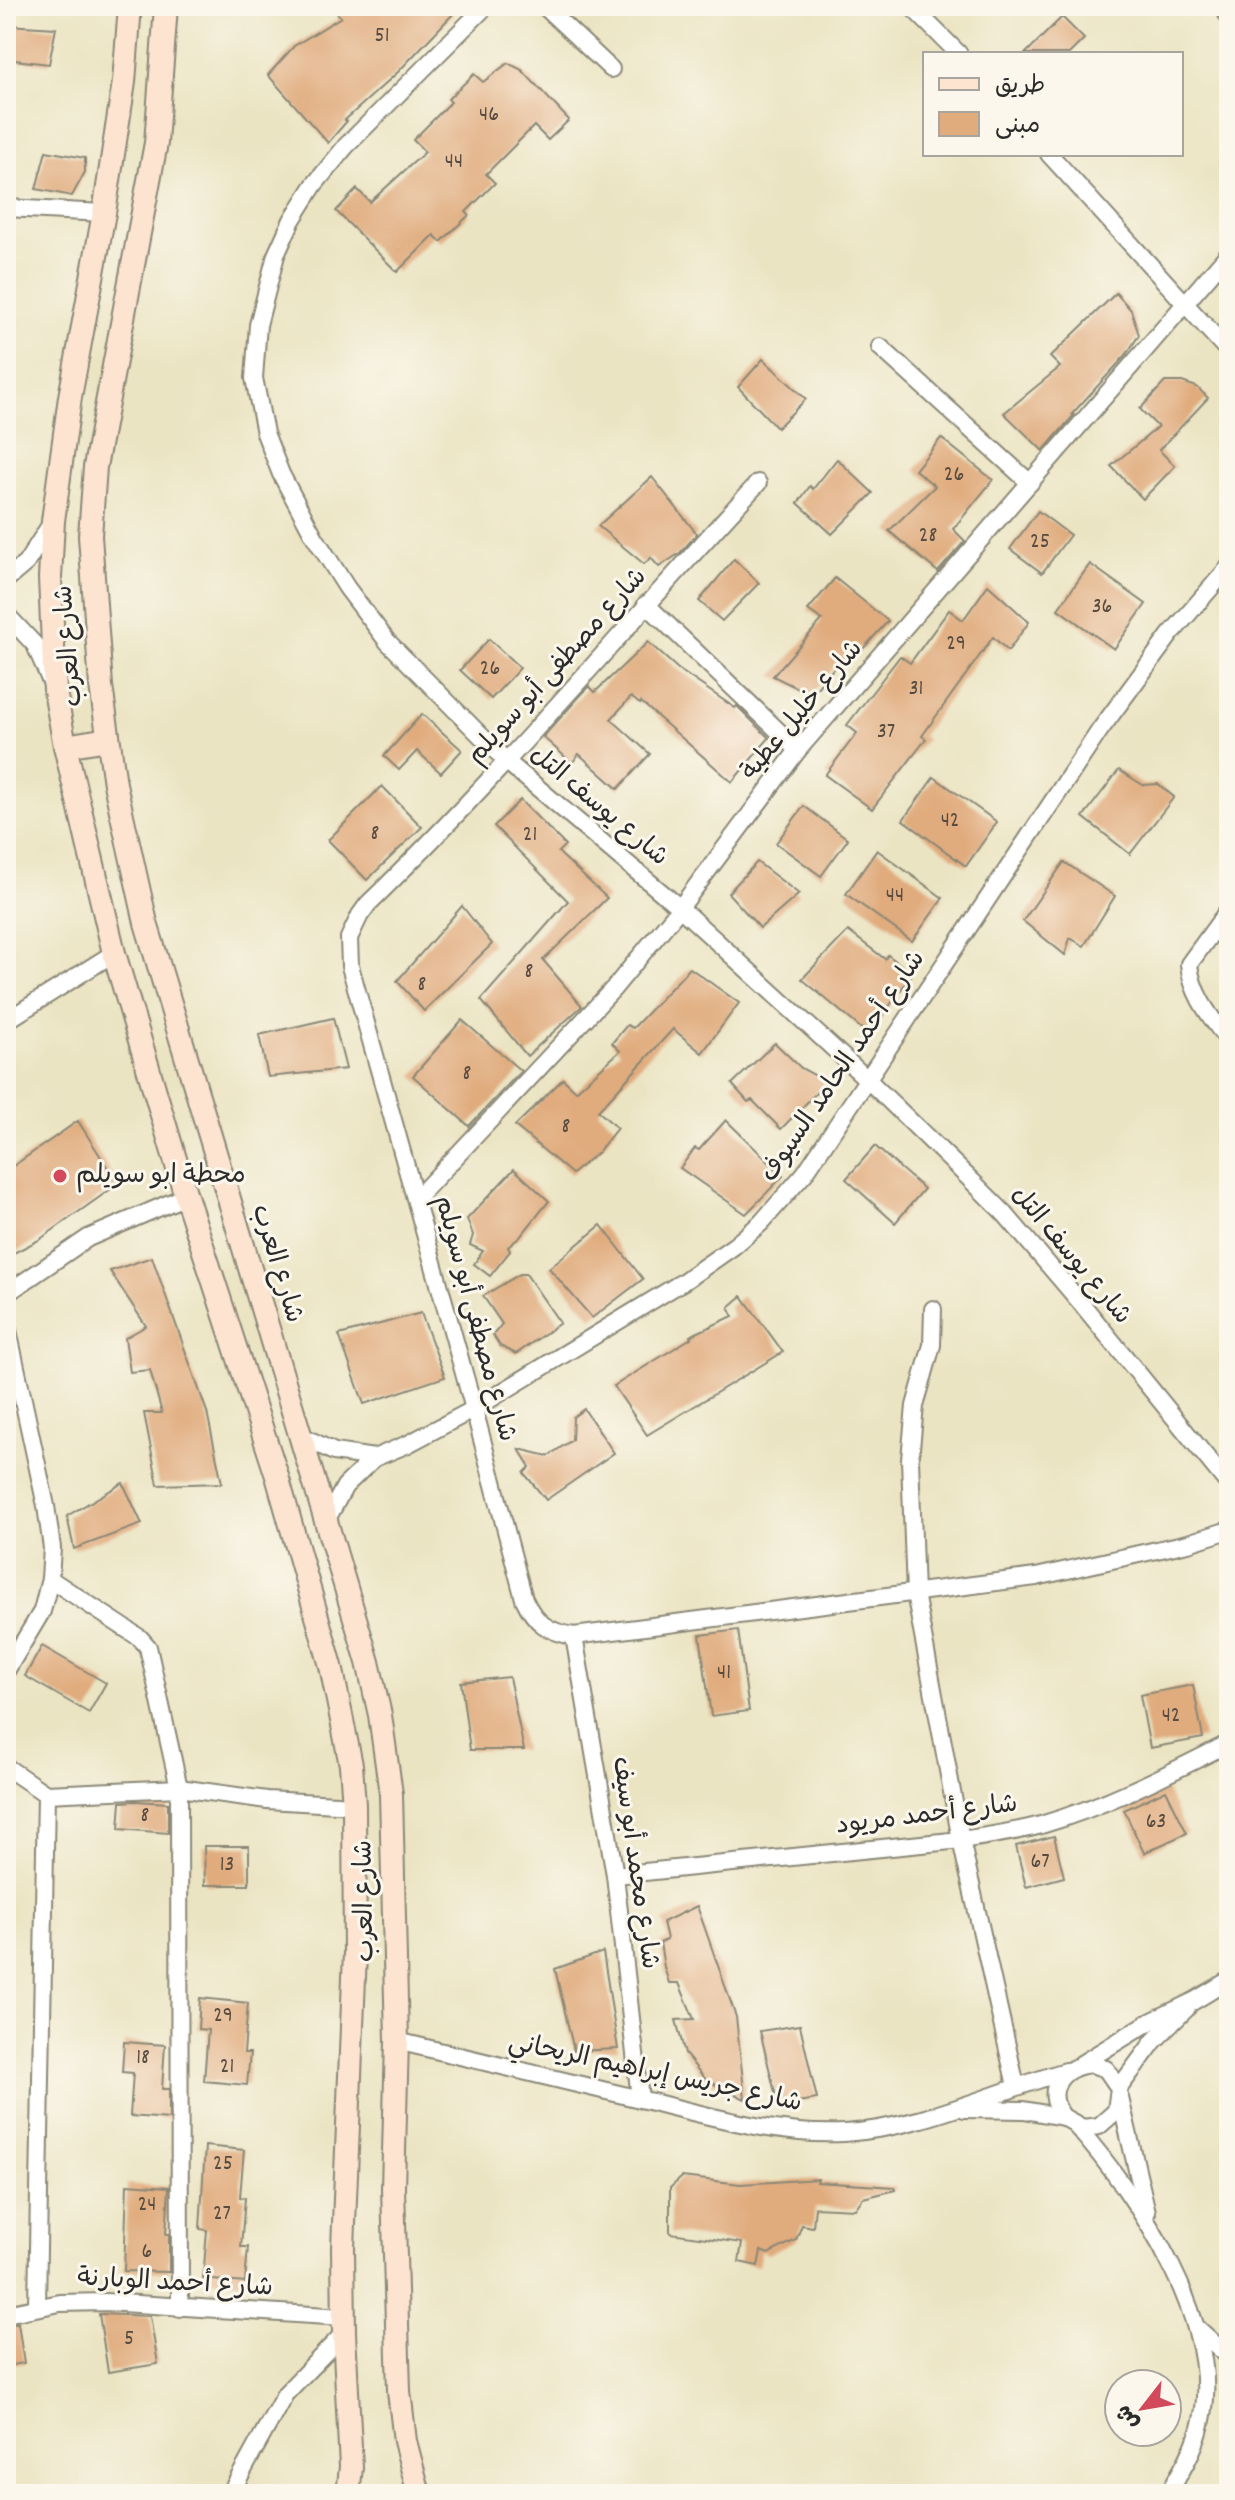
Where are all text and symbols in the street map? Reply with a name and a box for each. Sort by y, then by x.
house number: 51 [374,21,390,52]
legend [923,52,1183,156]
text: طريق [995,70,1045,104]
house number: 46 [479,100,499,131]
text: مبنى [995,110,1040,144]
house number: 44 [445,147,463,178]
house number: 26 [944,460,964,491]
house number: 28 [919,521,937,552]
house number: 25 [1030,527,1050,558]
street label: شارع مصطفى أبو سويلم [459,560,657,774]
street label: شارع العرب [46,584,94,708]
house number: 36 [1092,592,1112,623]
house number: 29 [946,629,966,660]
street label: شارع خليل عطية [733,633,873,789]
house number: 26 [480,654,500,685]
house number: 31 [909,674,923,705]
house number: 37 [877,717,895,748]
street label: شارع يوسف التل [521,738,675,876]
house number: 42 [941,806,959,837]
house number: 8 [371,819,379,850]
house number: 21 [523,820,537,851]
house number: 44 [886,881,904,912]
street label: شارع أحمد الحامد السيوف [753,944,935,1190]
house number: 8 [525,957,533,988]
house number: 8 [418,970,426,1001]
house number: 8 [463,1059,471,1090]
house number: 8 [562,1112,570,1143]
place label: محطة ابو سويلم [76,1158,246,1195]
marker: محطة ابو سويلم [51,1167,69,1185]
street label: شارع يوسف التل [1001,1179,1139,1333]
street label: شارع مصطفى أبو سويلم [423,1192,525,1446]
street label: شارع العرب [240,1200,312,1328]
house number: 41 [717,1658,731,1689]
house number: 42 [1162,1701,1180,1732]
street label: شارع محمد أبو سيف [601,1754,667,1972]
street label: شارع أحمد مريود [834,1787,1020,1845]
house number: 8 [141,1801,149,1832]
house number: 63 [1146,1807,1166,1838]
street label: شارع العرب [346,1840,386,1962]
house number: 67 [1030,1847,1050,1878]
house number: 13 [220,1850,234,1881]
house number: 29 [213,2001,233,2032]
street label: شارع جريس إبراهيم الريحاني [505,2025,805,2124]
house number: 18 [136,2043,150,2074]
house number: 21 [220,2052,234,2083]
house number: 25 [213,2149,233,2180]
house number: 24 [138,2190,156,2221]
house number: 27 [213,2199,231,2230]
house number: 6 [142,2237,152,2268]
street label: شارع أحمد الوبارنة [76,2260,274,2308]
house number: 5 [124,2324,134,2355]
north arrow [1103,2368,1183,2448]
text: ش [1109,2398,1148,2435]

